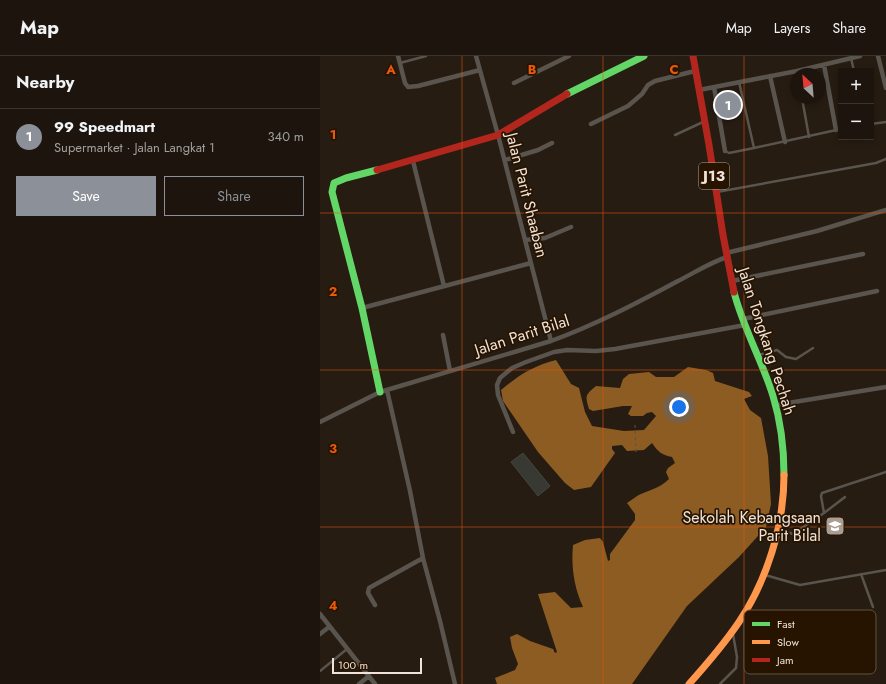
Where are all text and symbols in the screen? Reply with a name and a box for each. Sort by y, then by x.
text: Map [20,14,59,41]
text: Map [726,18,752,38]
text: Layers [774,18,810,38]
text: Share [832,18,866,38]
text: A [385,60,396,79]
text: B [528,60,537,79]
text: C [669,60,679,79]
north arrow [790,68,826,104]
map controls [838,68,874,140]
button: + [838,68,874,104]
text: Nearby [16,70,74,94]
pin: 1 [715,90,741,120]
button: − [838,104,874,140]
text: 99 Speedmart [54,116,155,138]
text: 1 [330,125,336,144]
text: 1 [26,127,32,146]
text: 340 m [267,127,304,146]
street label: Jalan Parit Shaaban [500,128,554,260]
text: Supermarket · Jalan Langkat 1 [54,138,215,157]
road number: J13 [699,163,729,189]
button: Save [16,176,156,216]
button: Share [164,176,304,216]
street label: Jalan Tongkang Pechah [732,262,802,418]
text: 2 [329,282,337,301]
street label: Jalan Parit Bilal [470,309,572,362]
your location [669,397,689,417]
text: 3 [329,439,337,458]
place label: Sekolah Kebangsaan Parit Bilal [683,506,821,547]
school or university icon: Sekolah Kebangsaan Parit Bilal [824,515,846,537]
text: 4 [328,596,338,615]
legend [744,610,876,674]
text: Fast [777,616,795,632]
text: Slow [777,634,799,650]
text: Jam [775,652,794,668]
scale bar [332,656,422,675]
text: 100 m [338,657,368,673]

